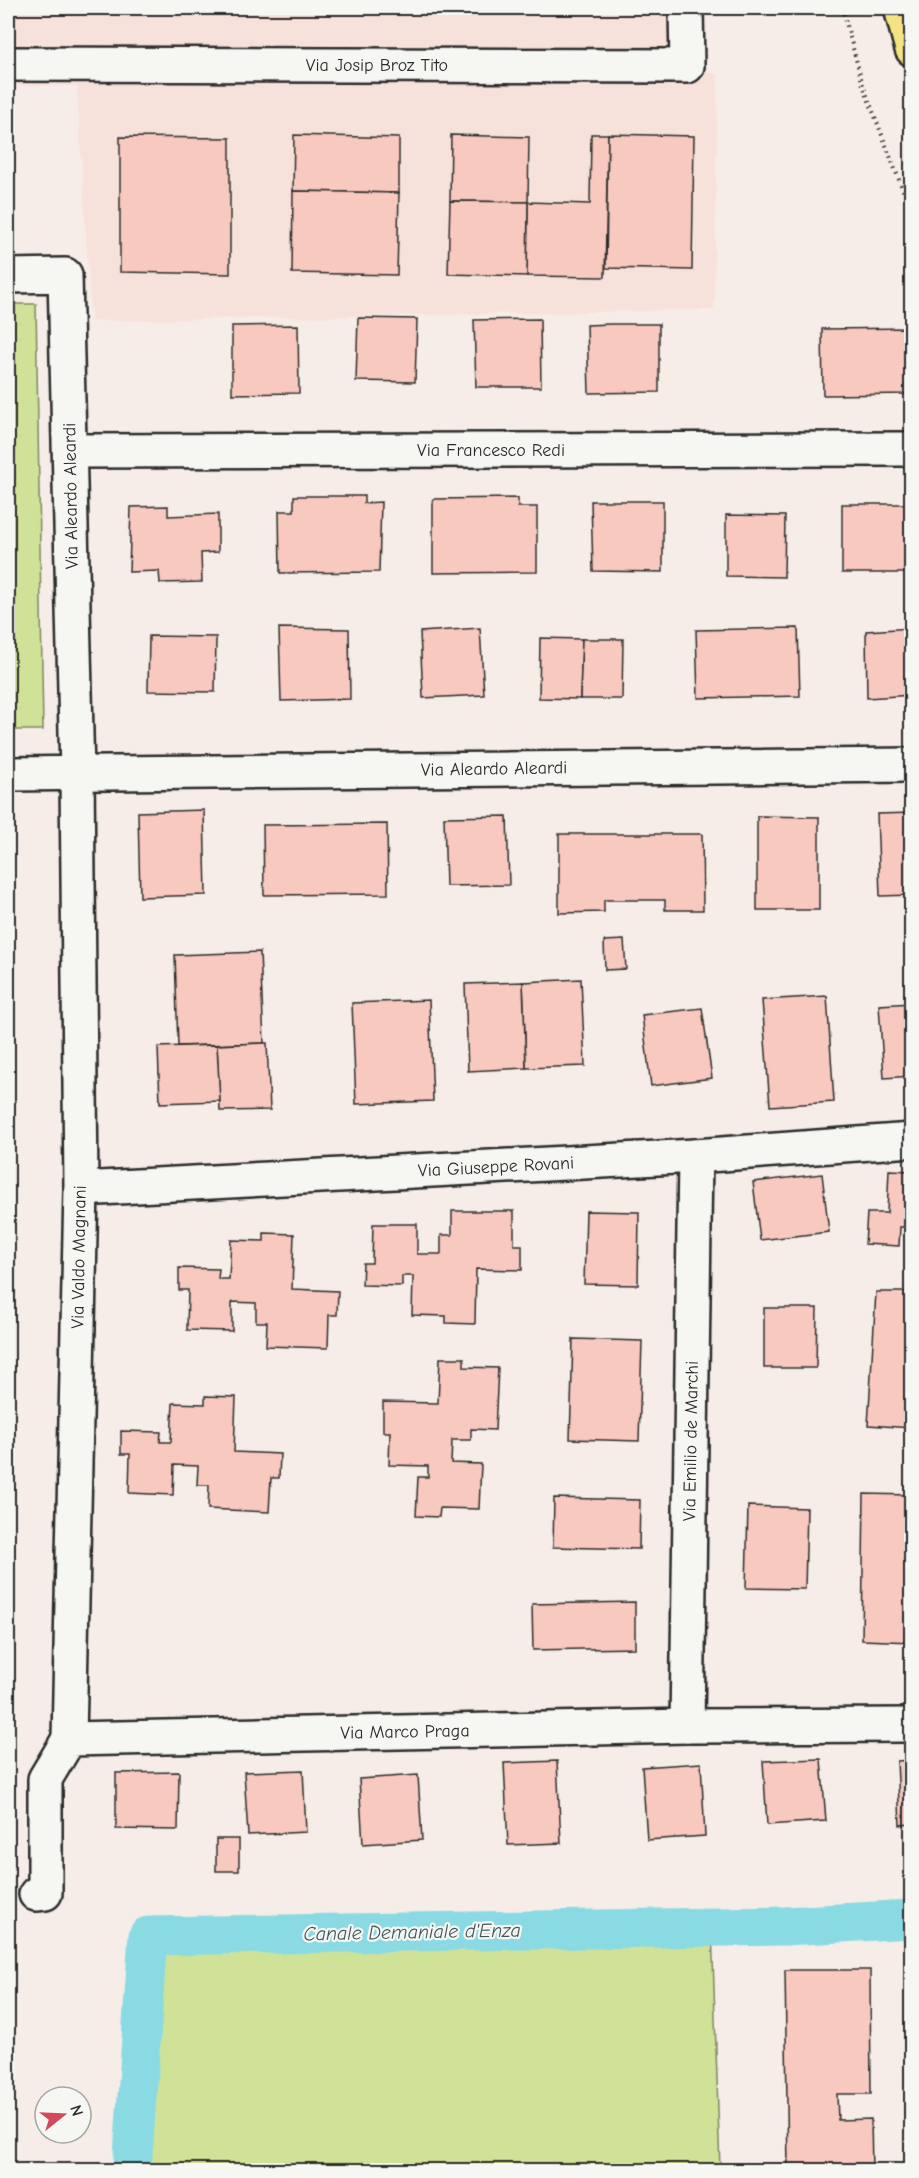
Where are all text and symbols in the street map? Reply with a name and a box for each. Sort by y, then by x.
street label: Via Josip Broz Tito [306,55,448,76]
street label: Via Aleardo Aleardi [59,423,83,569]
street label: Via Francesco Redi [417,440,565,461]
street label: Via Aleardo Aleardi [421,757,567,781]
street label: Via Giuseppe Rovani [417,1152,575,1182]
street label: Via Valdo Magnani [67,1185,91,1329]
street label: Via Emilio de Marchi [679,1361,703,1521]
street label: Via Marco Praga [340,1720,470,1744]
water label: Canale Demaniale d'Enza [303,1919,521,1945]
north arrow [33,2085,93,2145]
text: N [66,2103,86,2118]

